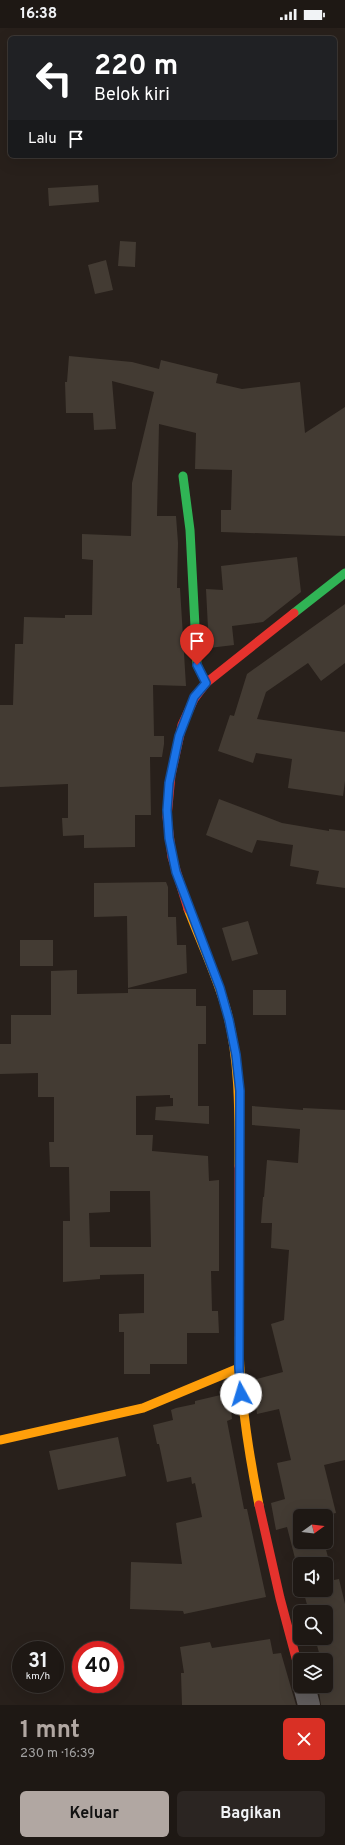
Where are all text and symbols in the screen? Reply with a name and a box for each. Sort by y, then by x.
text: 16:38 [20,5,57,24]
text: 220 m [94,49,178,85]
icon: left [28,52,80,104]
text: Belok kiri [94,84,170,107]
icon: arrive [65,128,87,150]
text: Lalu [28,130,57,149]
pin [180,624,214,665]
icon: arrive [186,630,208,652]
position arrow [220,1373,262,1415]
north arrow [293,1509,333,1549]
map controls [293,1509,333,1693]
button: sound [293,1557,333,1597]
button: search [293,1605,333,1645]
speed limit sign: 40 [72,1641,124,1693]
text: 31 [28,1649,48,1675]
button: layers [293,1653,333,1693]
text: km/h [26,1670,50,1683]
text: 1 mnt [20,1716,80,1746]
button: close [283,1718,325,1760]
text: 230 m · 16:39 [20,1746,95,1762]
button: Keluar [20,1791,169,1837]
button: Bagikan [177,1791,325,1837]

